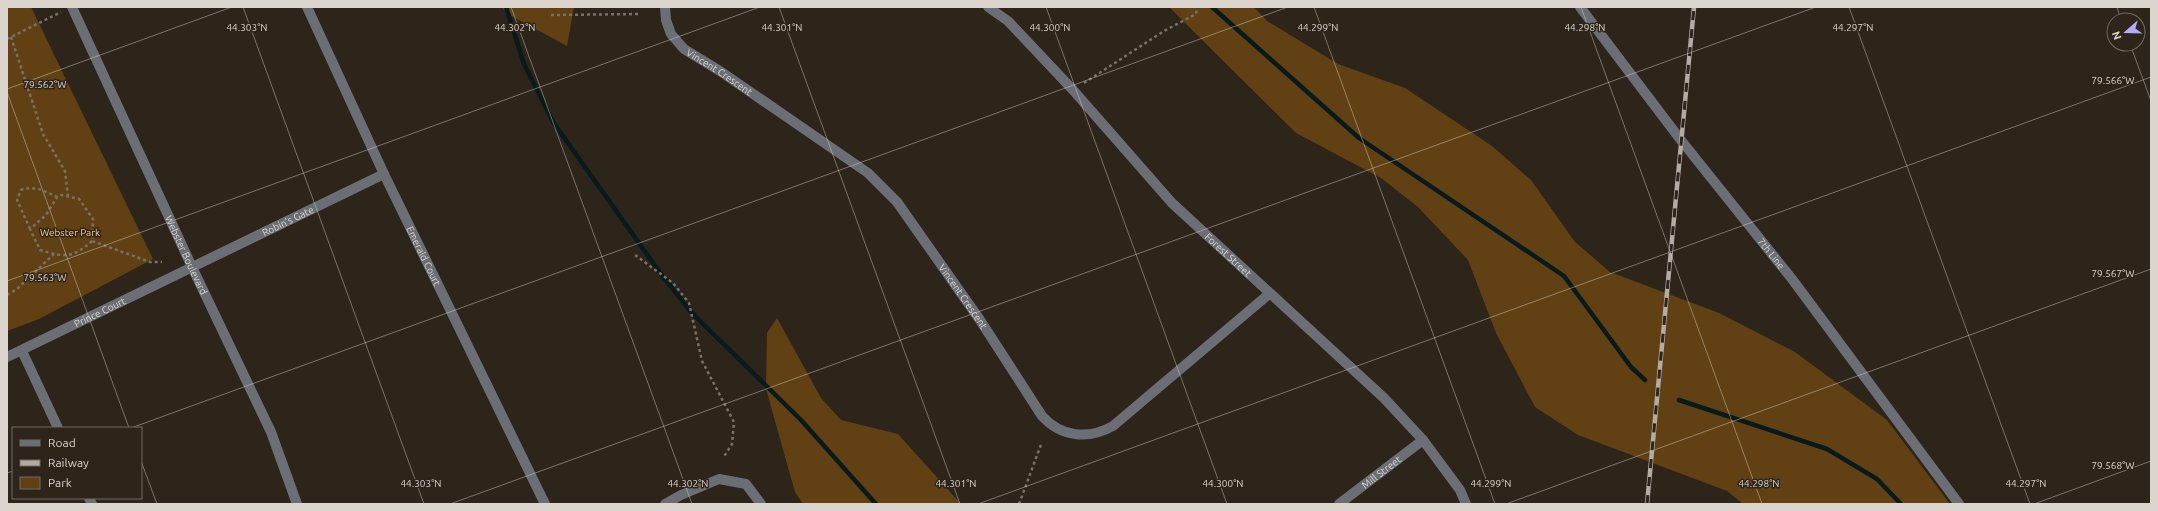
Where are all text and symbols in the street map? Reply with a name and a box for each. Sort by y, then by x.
north arrow [2106,12,2146,52]
text: 44.303°N [226,22,268,33]
text: 44.302°N [494,22,536,33]
text: 44.301°N [761,22,803,33]
text: 44.300°N [1029,22,1071,33]
text: 44.299°N [1297,22,1339,33]
text: 44.298°N [1564,22,1606,33]
text: 44.297°N [1832,22,1874,33]
text: N [2110,30,2124,41]
street label: Vincent Crescent [685,46,755,97]
text: 79.566°W [2091,75,2135,86]
text: 79.562°W [23,79,67,90]
street label: Robin's Gate [260,204,315,238]
street label: Webster Boulevard [163,213,210,296]
street label: Emerald Court [405,224,443,288]
park label: Webster Park [40,227,100,238]
street label: Forest Street [1203,231,1254,279]
street label: 7th Line [1756,236,1787,271]
street label: Vincent Crescent [937,262,990,331]
text: 79.567°W [2091,268,2135,279]
text: 79.563°W [23,272,67,283]
street label: Prince Court [72,295,127,329]
legend [12,427,142,499]
text: Road [48,436,76,449]
street label: Mill Street [1359,453,1403,490]
text: Railway [48,456,89,469]
text: 79.568°W [2091,460,2135,471]
text: Park [48,476,72,489]
text: 44.303°N [400,478,442,489]
text: 44.302°N [667,478,709,489]
text: 44.301°N [935,478,977,489]
text: 44.300°N [1202,478,1244,489]
text: 44.299°N [1470,478,1512,489]
text: 44.298°N [1738,478,1780,489]
text: 44.297°N [2005,478,2047,489]

